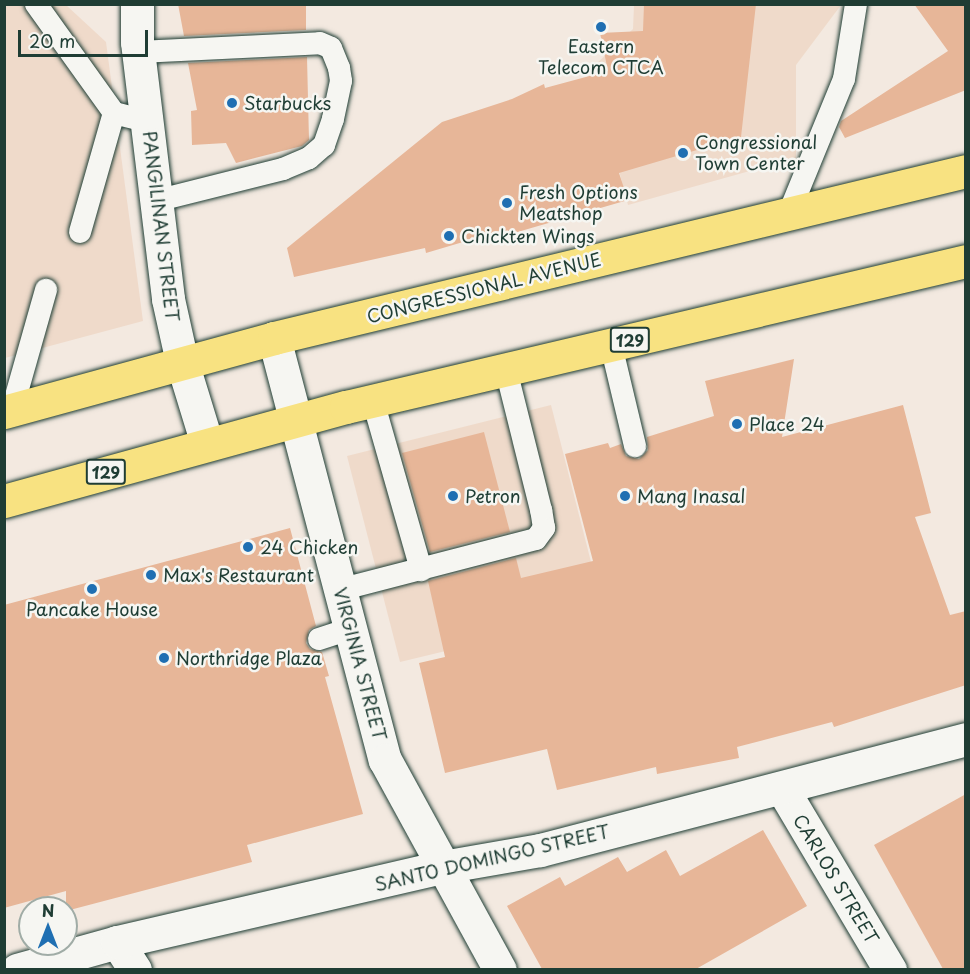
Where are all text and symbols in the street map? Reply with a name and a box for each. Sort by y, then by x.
scale bar [21,18,152,56]
marker: Eastern Telecom CTCA [594,20,608,34]
text: 20 m [29,27,75,54]
place label: Eastern Telecom CTCA [538,36,664,78]
place label: Starbucks [244,92,331,114]
marker: Starbucks [225,96,239,110]
street label: PANGILINAN STREET [139,129,183,323]
place label: Congressional Town Center [695,132,817,174]
marker: Congressional Town Center [676,146,690,160]
place label: Fresh Options Meatshop [519,182,637,224]
marker: Fresh Options Meatshop [500,196,514,210]
place label: Chickten Wings [461,225,596,247]
marker: Chickten Wings [442,229,456,243]
street label: CONGRESSIONAL AVENUE [365,248,603,328]
road number: 129 [609,327,651,353]
place label: Place 24 [749,413,825,435]
marker: Place 24 [730,417,744,431]
road number: 129 [85,459,127,485]
place label: Petron [465,485,521,507]
place label: Mang Inasal [637,485,745,507]
marker: Petron [446,489,460,503]
marker: Mang Inasal [618,489,632,503]
place label: 24 Chicken [260,536,359,558]
marker: 24 Chicken [241,540,255,554]
place label: Max's Restaurant [163,564,315,586]
marker: Max's Restaurant [144,568,158,582]
marker: Pancake House [85,582,99,596]
street label: VIRGINIA STREET [329,584,391,744]
place label: Pancake House [26,598,158,620]
place label: Northridge Plaza [176,647,322,669]
marker: Northridge Plaza [157,651,171,665]
street label: CARLOS STREET [788,809,884,949]
street label: SANTO DOMINGO STREET [370,820,614,896]
north arrow [18,896,78,956]
text: N [42,898,54,922]

